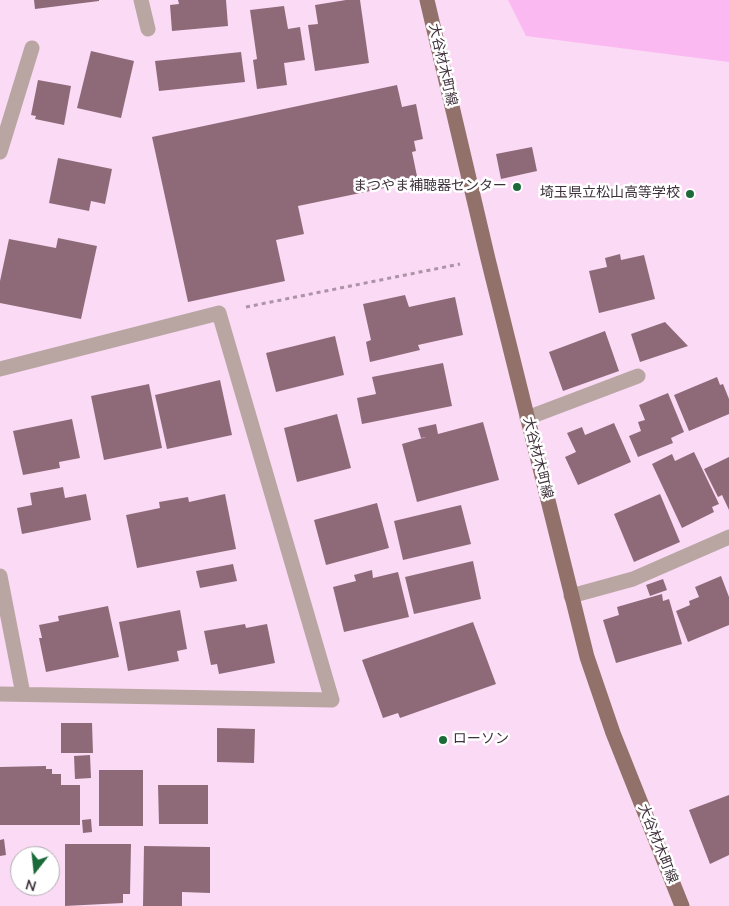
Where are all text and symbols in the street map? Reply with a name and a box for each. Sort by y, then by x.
street label: 大谷材木町線 [424,22,460,108]
place label: まつやま補聴器センター [353,179,507,195]
marker: まつやま補聴器センター [511,181,523,193]
place label: 埼玉県立松山高等学校 [540,186,680,202]
marker: 埼玉県立松山高等学校 [684,188,696,200]
street label: 大谷材木町線 [519,415,555,501]
place label: ローソン [453,732,509,748]
marker: ローソン [437,734,449,746]
street label: 大谷材木町線 [633,802,681,886]
north arrow [10,846,60,896]
text: N [23,874,39,896]

